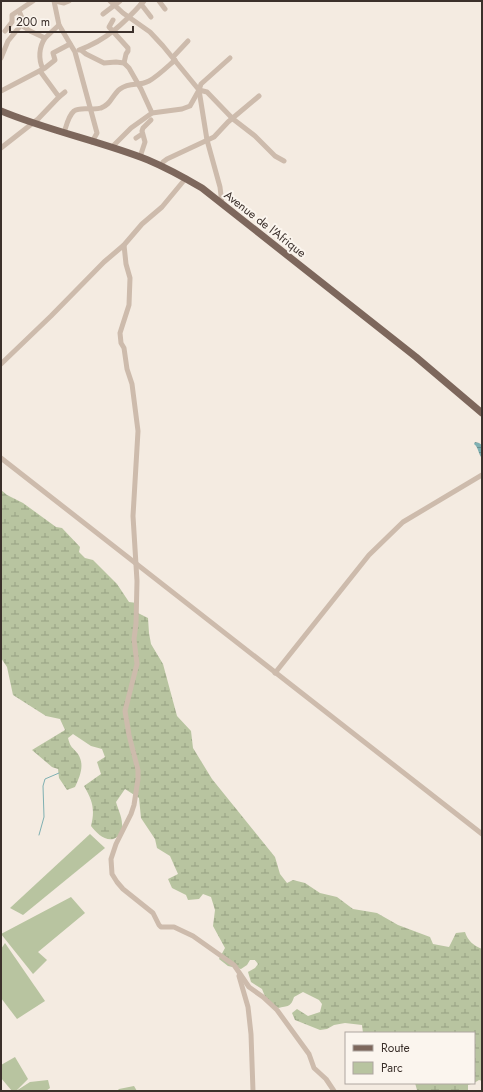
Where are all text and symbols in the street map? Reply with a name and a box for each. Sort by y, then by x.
scale bar [10,8,133,34]
text: 200 m [16,13,50,31]
street label: Avenue de l'Afrique [220,186,310,262]
legend [345,1032,475,1084]
text: Route [381,1039,410,1057]
text: Parc [381,1059,403,1077]

